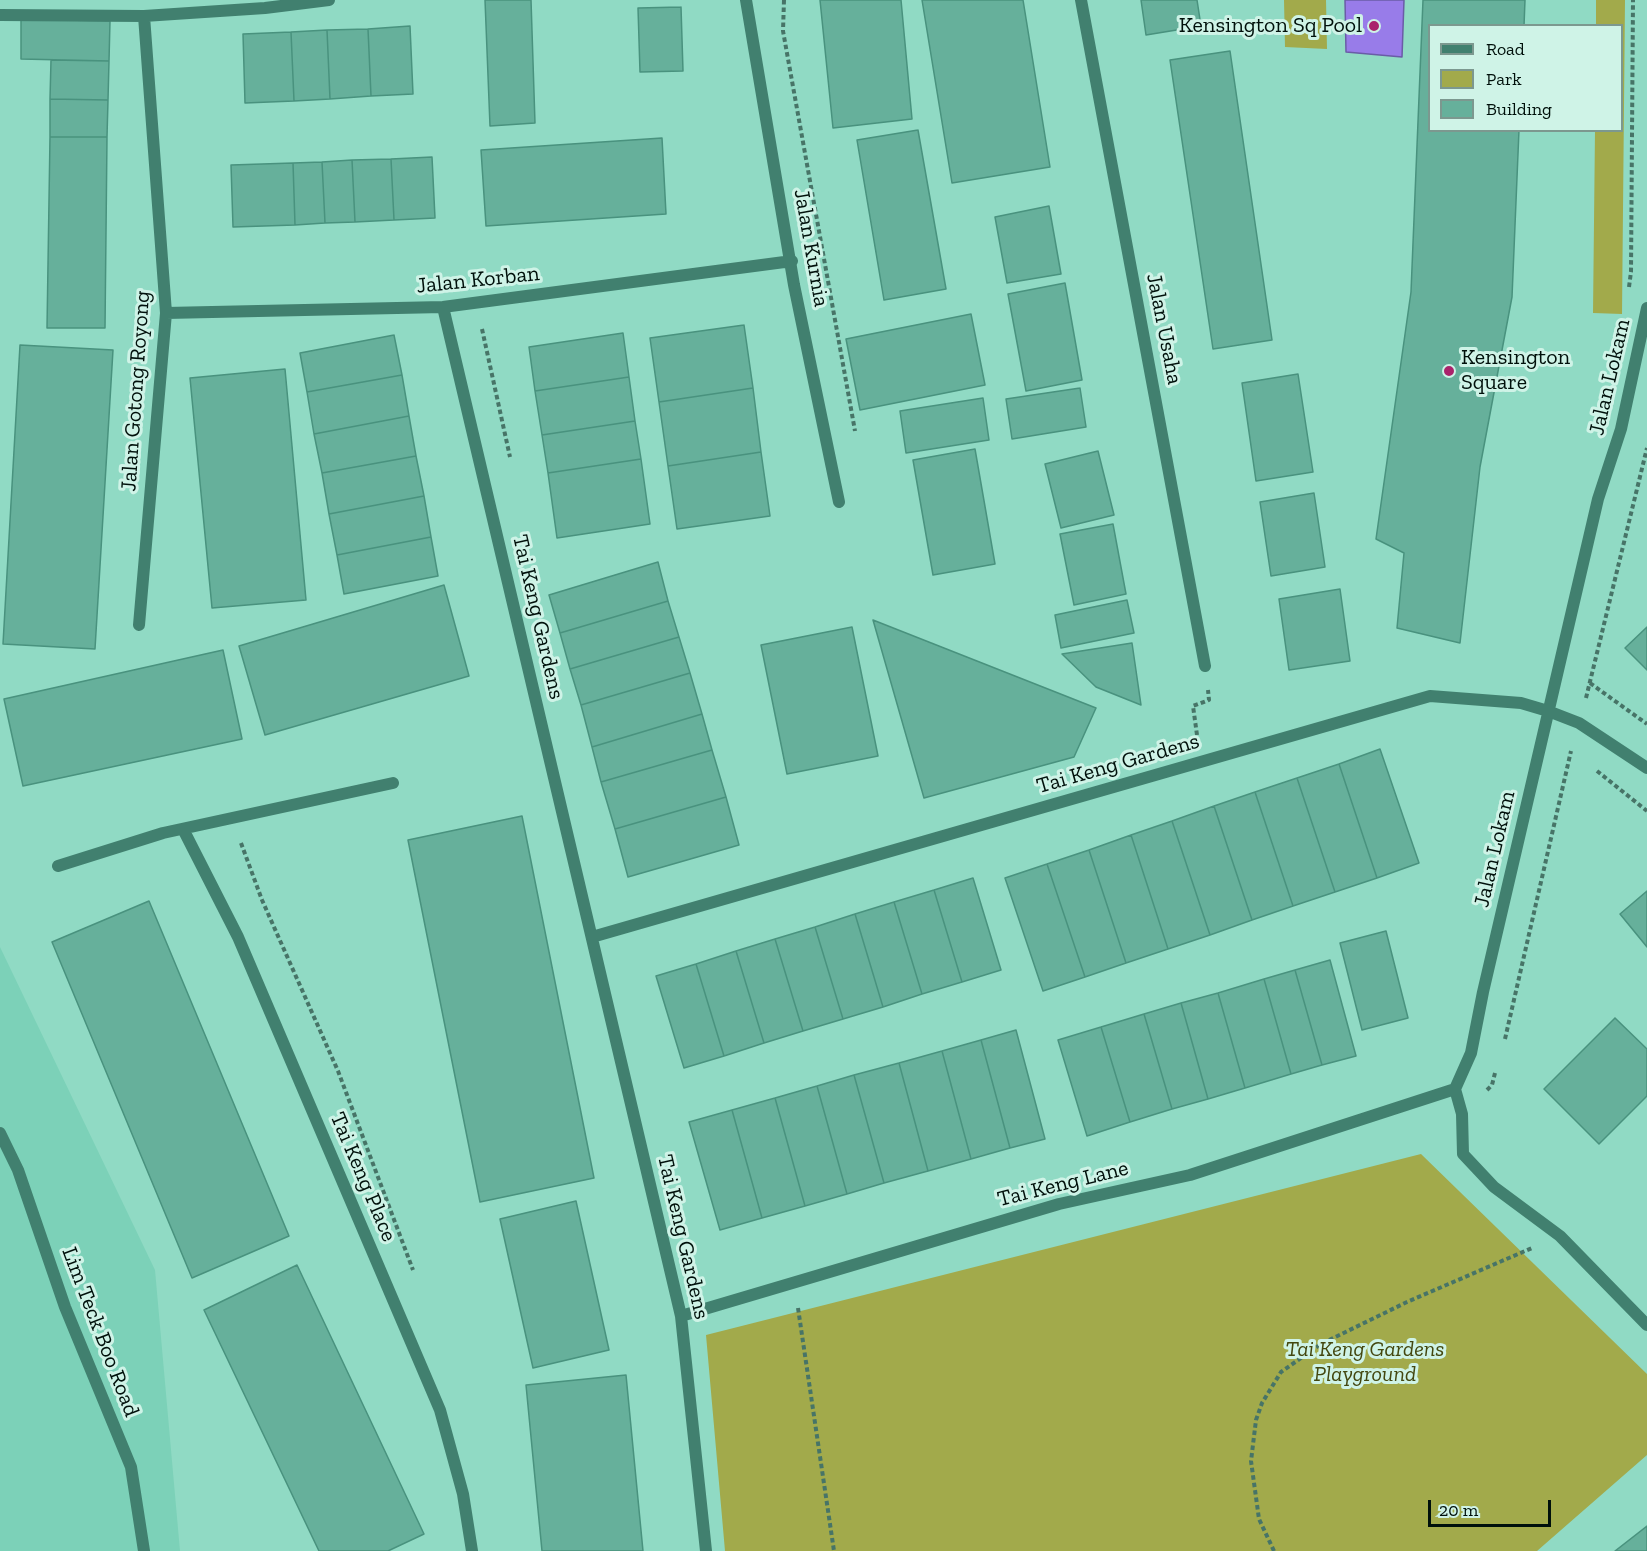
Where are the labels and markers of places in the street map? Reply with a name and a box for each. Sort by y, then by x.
place label: Kensington Sq Pool [1179,13,1362,39]
marker: Kensington Sq Pool [1367,19,1381,33]
place label: Kensington Square [1461,345,1570,396]
marker: Kensington Square [1442,364,1456,378]

